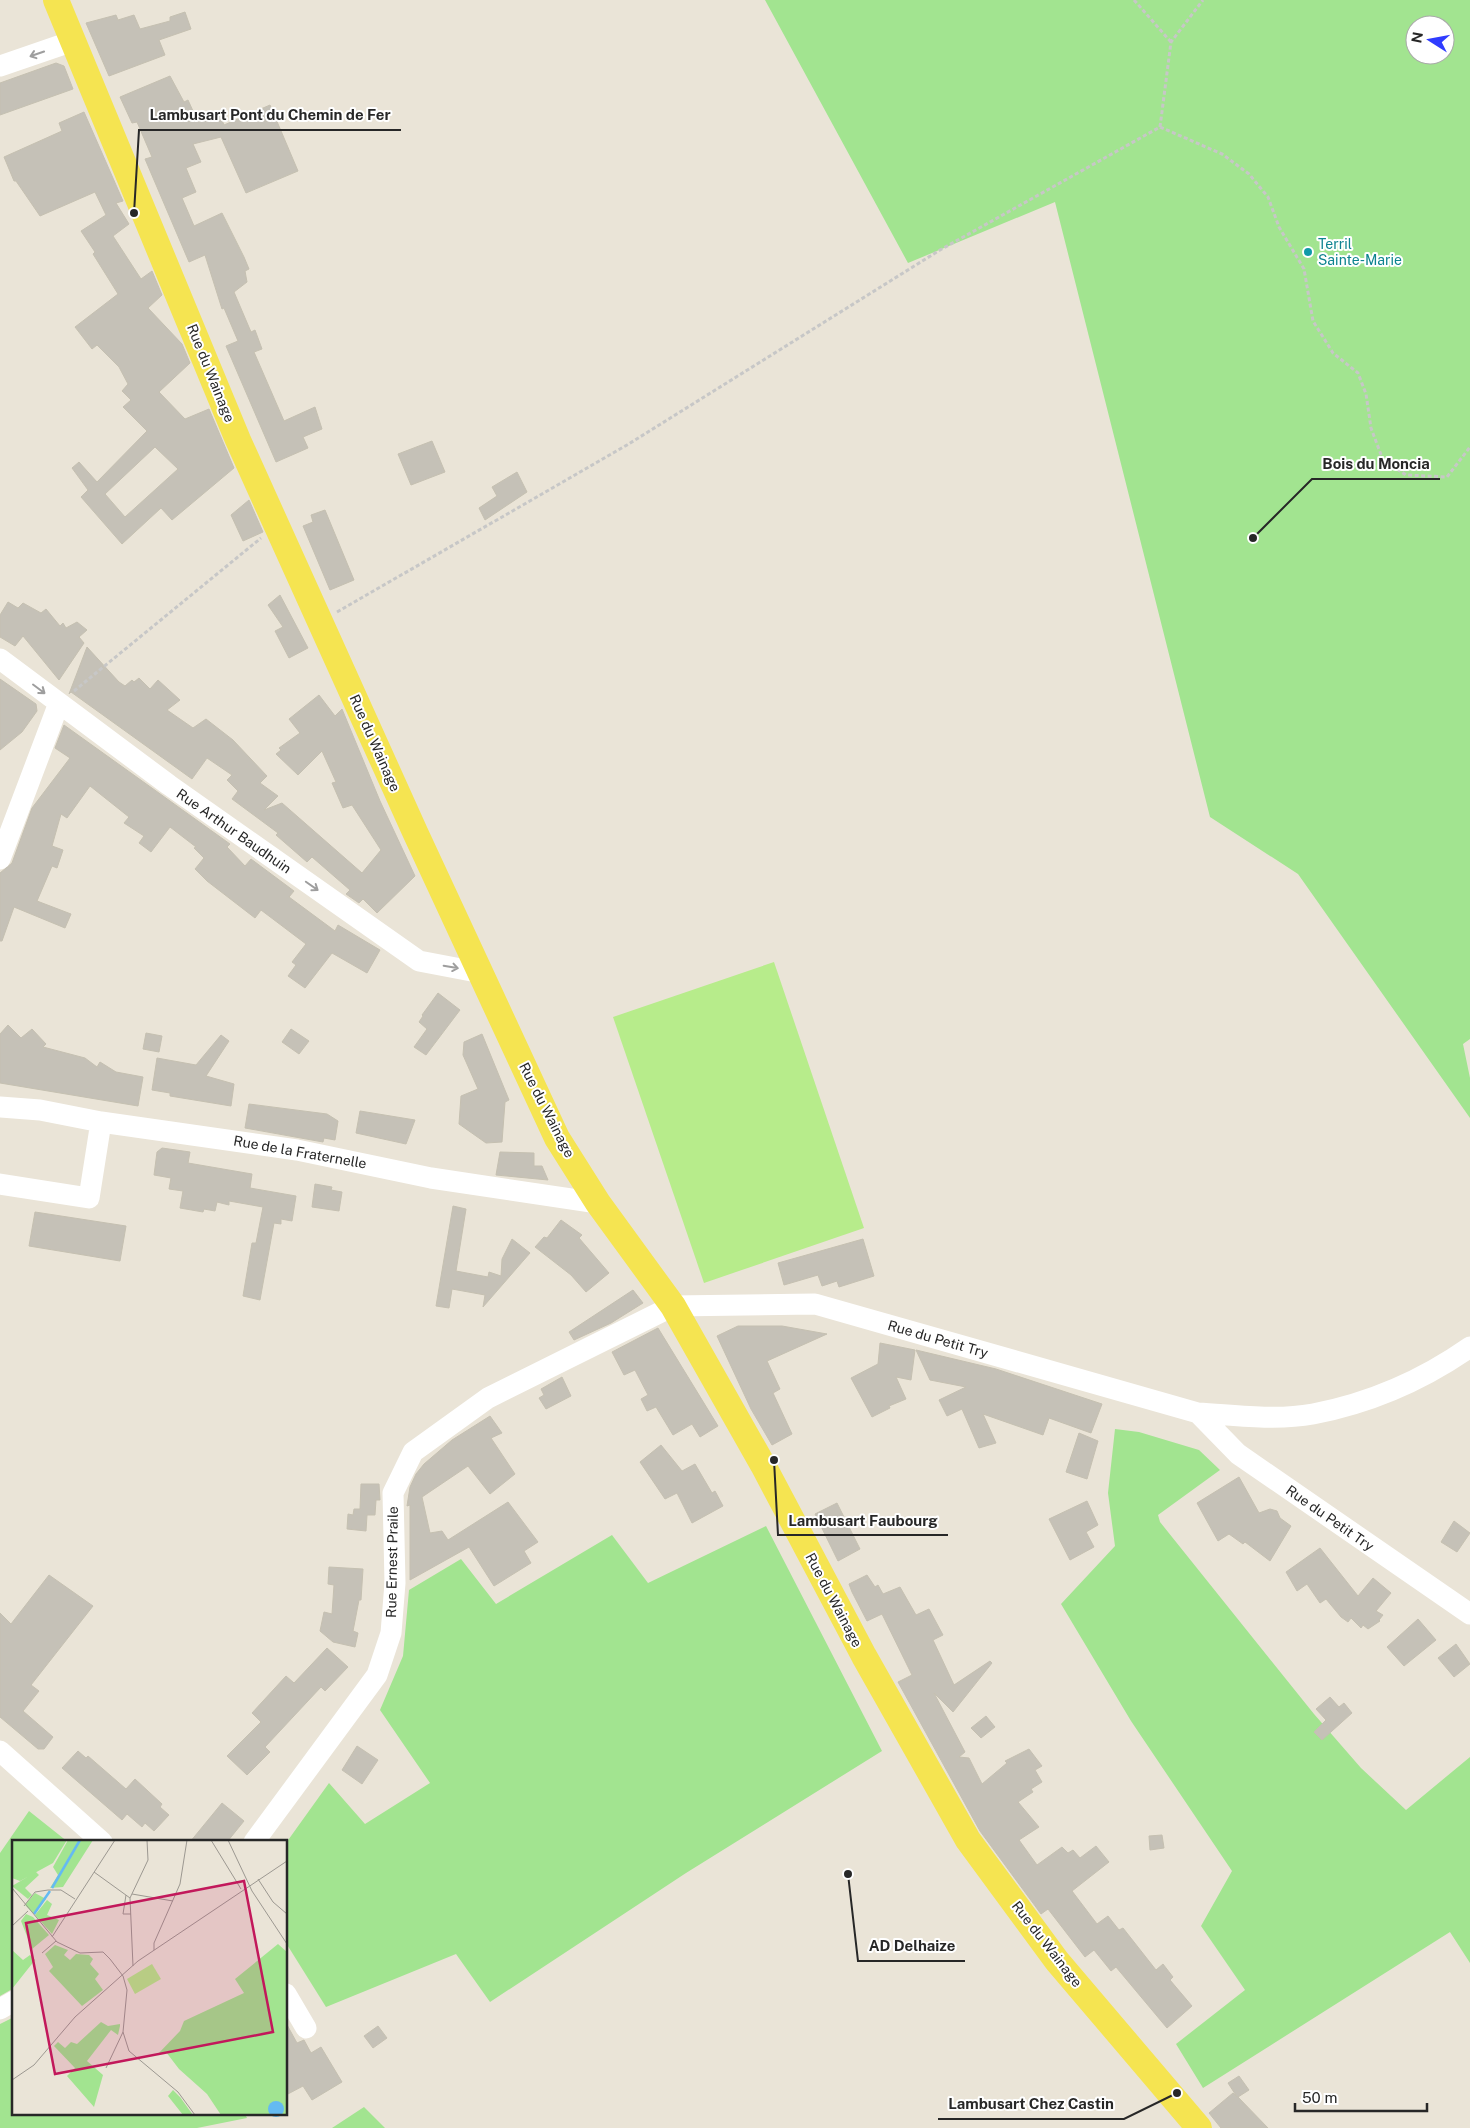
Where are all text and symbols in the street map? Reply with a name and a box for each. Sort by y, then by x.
north arrow [1405,15,1455,65]
text: N [1408,31,1426,44]
one-way arrow [29,50,45,59]
callout: Lambusart Pont du Chemin de Fer [139,100,401,130]
text: Lambusart Pont du Chemin de Fer [149,106,391,123]
place label: Terril Sainte-Marie [1318,236,1402,268]
marker: Terril Sainte-Marie [1302,246,1314,258]
street label: Rue du Wainage [184,322,238,424]
callout: Bois du Moncia [1312,449,1440,479]
text: Bois du Moncia [1322,455,1430,472]
one-way arrow [32,683,45,694]
street label: Rue du Wainage [346,692,404,794]
street label: Rue Arthur Baudhuin [174,785,294,877]
one-way arrow [305,881,319,891]
one-way arrow [442,963,458,973]
street label: Rue du Wainage [516,1060,578,1160]
street label: Rue de la Fraternelle [232,1132,368,1172]
street label: Rue du Petit Try [886,1317,990,1361]
street label: Rue du Petit Try [1283,1482,1377,1555]
callout: Lambusart Faubourg [778,1505,948,1535]
street label: Rue Ernest Praile [383,1506,401,1618]
text: Lambusart Faubourg [788,1512,938,1529]
street label: Rue du Wainage [802,1550,866,1650]
inset map [12,1840,288,2116]
street label: Rue du Wainage [1009,1898,1085,1990]
callout: AD Delhaize [858,1931,965,1961]
text: AD Delhaize [869,1937,955,1954]
scale bar [1295,2080,1428,2112]
callout: Lambusart Chez Castin [938,2089,1124,2119]
text: 50 m [1302,2089,1337,2106]
text: Lambusart Chez Castin [948,2095,1114,2112]

